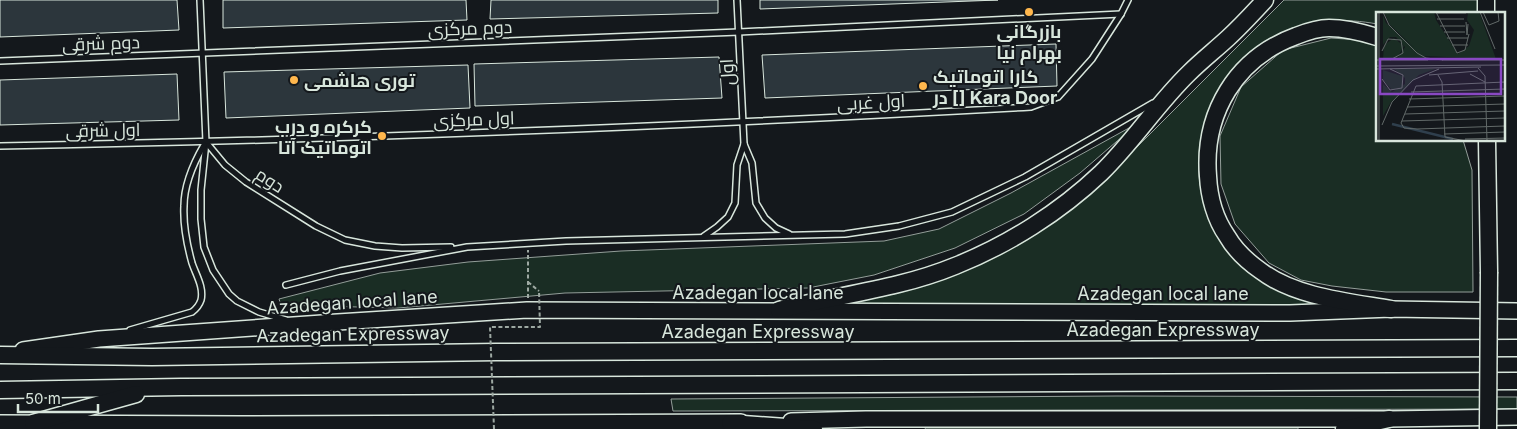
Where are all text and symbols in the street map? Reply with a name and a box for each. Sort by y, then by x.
marker: بازرگانی بهرام نیا [1023,6,1035,18]
inset map [1376,12,1504,141]
street label: دوم مرکزی [427,16,513,42]
place label: بازرگانی بهرام نیا [996,21,1062,65]
street label: دوم شرقی [62,31,140,57]
street label: اول [716,58,739,86]
place label: کارا اتوماتیک در [] Kara Door [932,66,1057,108]
place label: توری هاشمی [304,70,416,92]
marker: توری هاشمی [288,74,300,86]
marker: کارا اتوماتیک در [] Kara Door [917,80,929,92]
street label: اول غربی [836,90,906,115]
street label: اول مرکزی [433,107,515,132]
place label: کرکره و درب اتوماتیک آتا [275,116,372,159]
street label: اول شرقی [65,119,141,142]
marker: کرکره و درب اتوماتیک آتا [376,130,388,142]
street label: دوم [251,163,288,199]
street label: Azadegan local lane [672,282,844,303]
street label: Azadegan local lane [1077,283,1249,304]
street label: Azadegan local lane [266,286,438,318]
street label: Azadegan Expressway [1066,319,1260,340]
street label: Azadegan Expressway [661,321,855,342]
street label: Azadegan Expressway [256,322,450,346]
scale bar [18,382,98,414]
text: 50 m [25,389,61,408]

